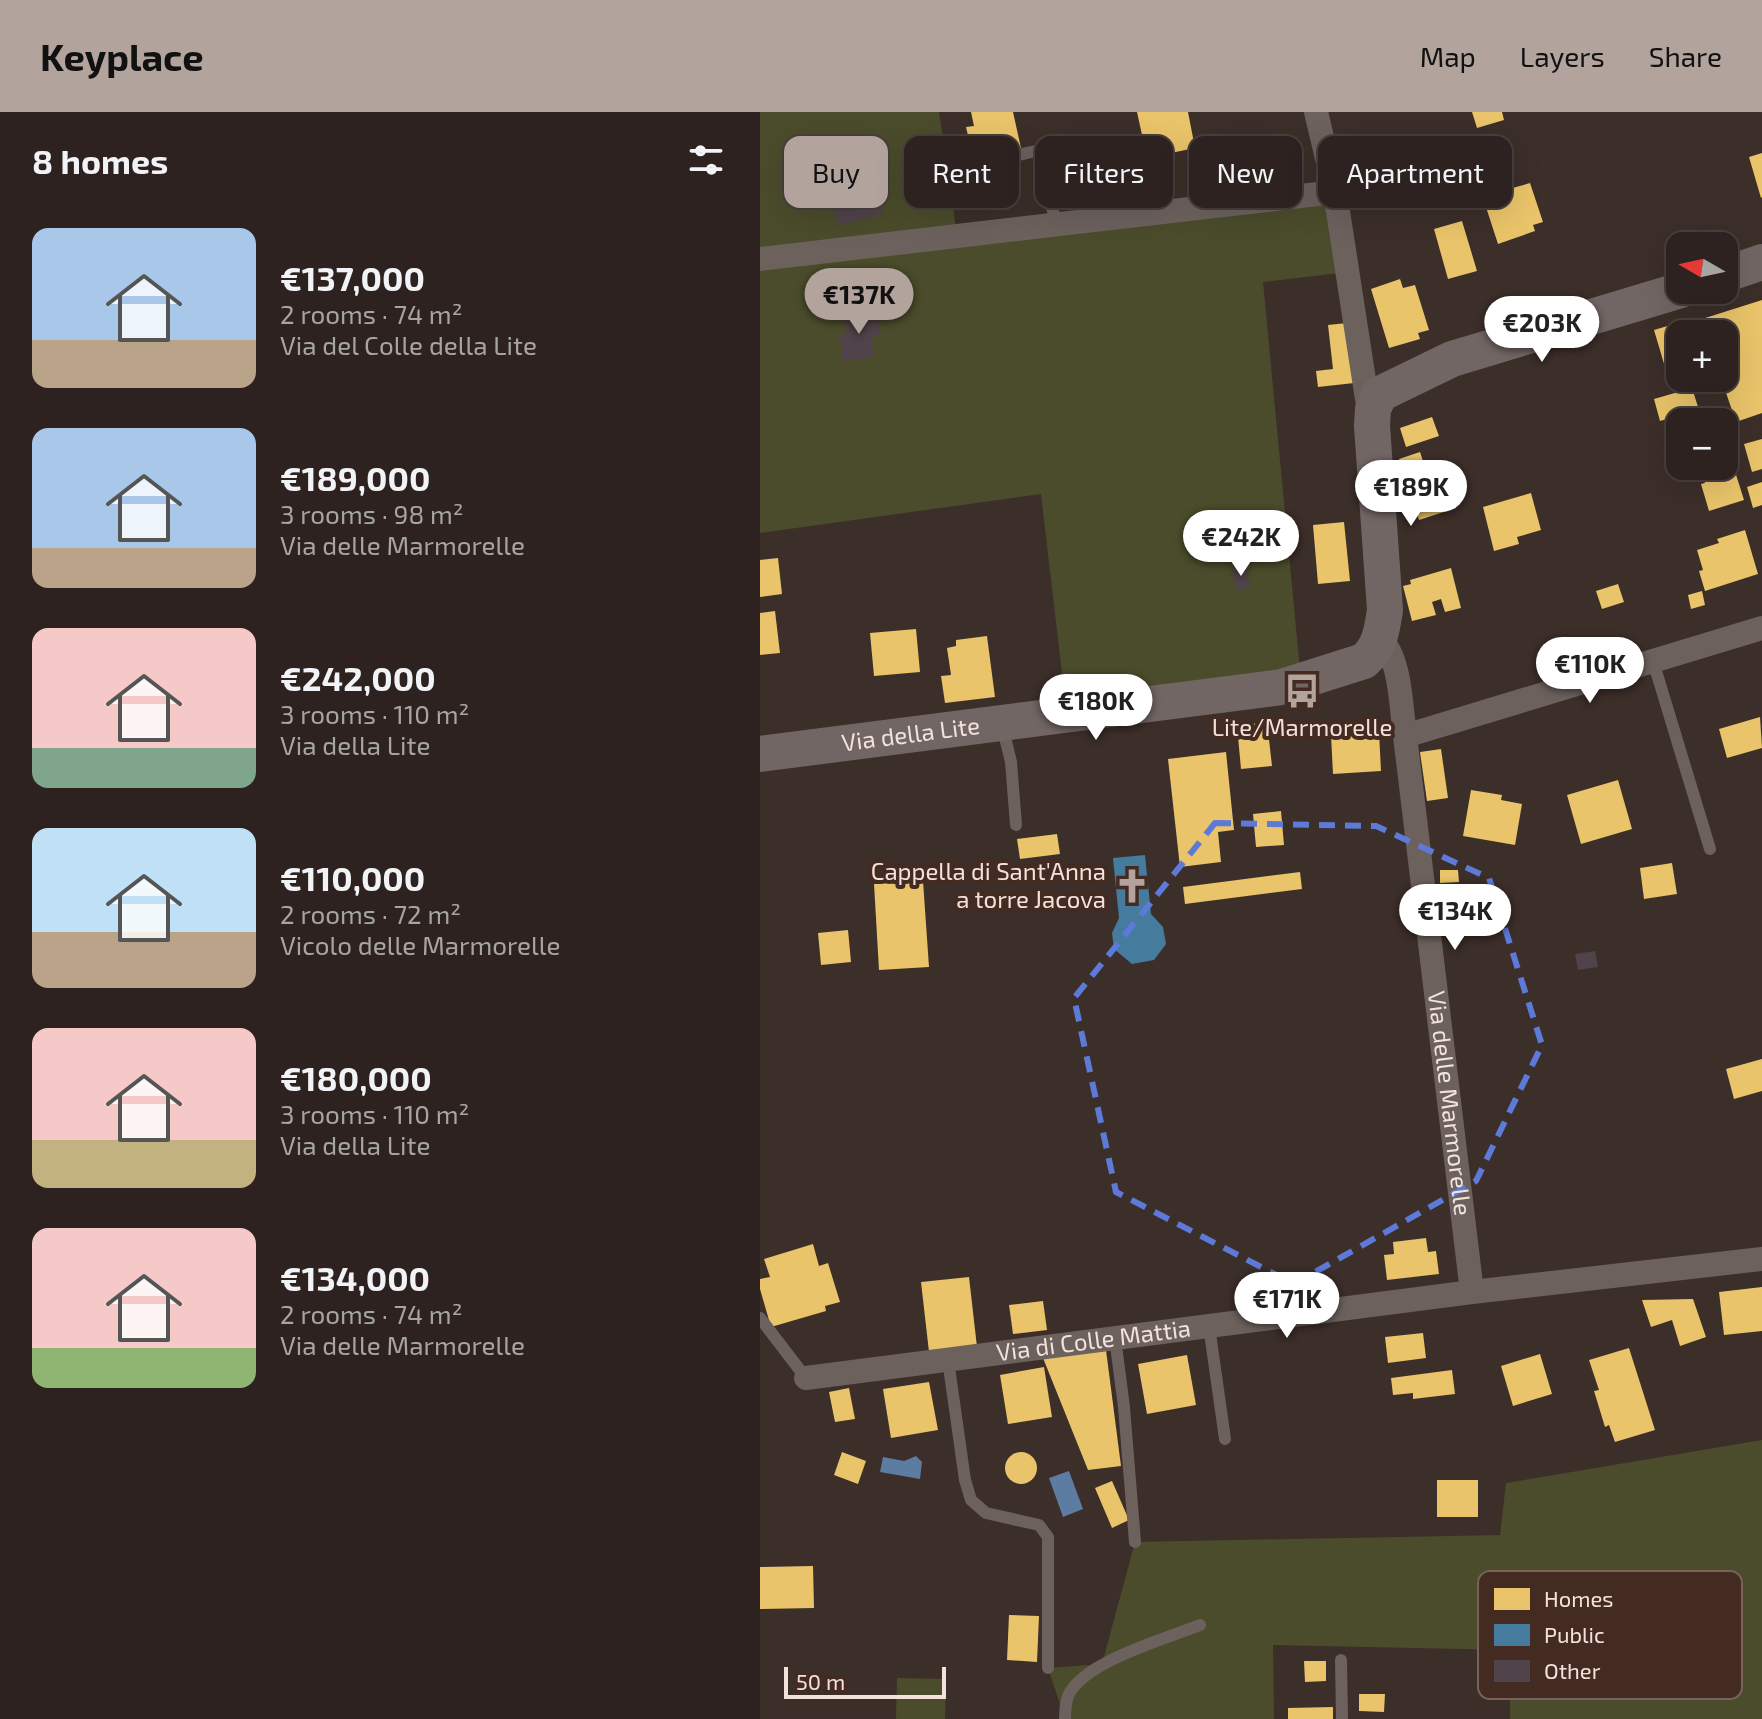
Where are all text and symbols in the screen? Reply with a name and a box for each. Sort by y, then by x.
text: Keyplace [40,33,204,79]
text: Map [1420,39,1476,73]
text: Layers [1520,39,1605,73]
text: Share [1649,39,1722,73]
chip: Buy [784,136,888,208]
chip: Rent [904,136,1019,208]
chip: Filters [1035,136,1173,208]
chip: New [1189,136,1302,208]
chip: Apartment [1318,136,1512,208]
icon: filters [684,138,728,182]
text: 8 homes [32,140,168,181]
north arrow [1666,232,1738,304]
map controls [1666,232,1738,480]
text: €137,000 [280,257,425,298]
icon: home [96,260,192,356]
pin: €137K [803,268,915,336]
text: €137K [823,278,895,309]
pin: €203K [1486,296,1598,364]
text: 2 rooms · 74 m² [280,298,462,329]
text: €203K [1502,306,1582,337]
button: + [1666,320,1738,392]
text: Via del Colle della Lite [280,329,537,360]
button: − [1666,408,1738,480]
text: €189,000 [280,457,430,498]
icon: home [96,460,192,556]
pin: €189K [1355,460,1467,528]
text: €189K [1373,470,1449,501]
text: 3 rooms · 98 m² [280,498,464,529]
pin: €242K [1185,510,1297,578]
text: €242K [1201,520,1281,551]
text: Via delle Marmorelle [280,529,525,560]
pin: €110K [1534,637,1646,705]
text: €110K [1554,647,1626,678]
text: €242,000 [280,657,436,698]
icon: home [96,660,192,756]
bus stop icon: Lite/Marmorelle [1283,672,1321,710]
pin: €180K [1040,674,1152,742]
text: €180K [1057,684,1135,715]
text: 3 rooms · 110 m² [280,698,469,729]
street label: Via della Lite [840,710,981,756]
place label: Lite/Marmorelle [1212,712,1392,741]
text: Via della Lite [280,729,430,760]
place label: Cappella di Sant'Anna a torre Jacova [871,856,1106,913]
text: €110,000 [280,857,425,898]
icon: home [96,860,192,956]
church icon: Cappella di Sant'Anna a torre Jacova [1113,867,1151,905]
pin: €134K [1399,884,1511,952]
text: €134K [1417,894,1493,925]
text: 2 rooms · 72 m² [280,898,461,929]
text: Vicolo delle Marmorelle [280,929,560,960]
street label: Via delle Marmorelle [1423,989,1479,1217]
text: €180,000 [280,1057,432,1098]
icon: home [96,1060,192,1156]
text: 3 rooms · 110 m² [280,1098,469,1129]
text: Via della Lite [280,1129,430,1160]
text: €134,000 [280,1257,430,1298]
icon: home [96,1260,192,1356]
pin: €171K [1231,1272,1343,1340]
text: €171K [1252,1282,1322,1313]
text: 2 rooms · 74 m² [280,1298,462,1329]
street label: Via di Colle Mattia [994,1312,1192,1366]
text: Via delle Marmorelle [280,1329,525,1360]
legend [1478,1571,1742,1699]
text: Homes [1544,1585,1613,1611]
text: Public [1544,1621,1605,1647]
text: Other [1544,1657,1601,1683]
scale bar [784,1663,946,1699]
text: 50 m [796,1668,845,1694]

